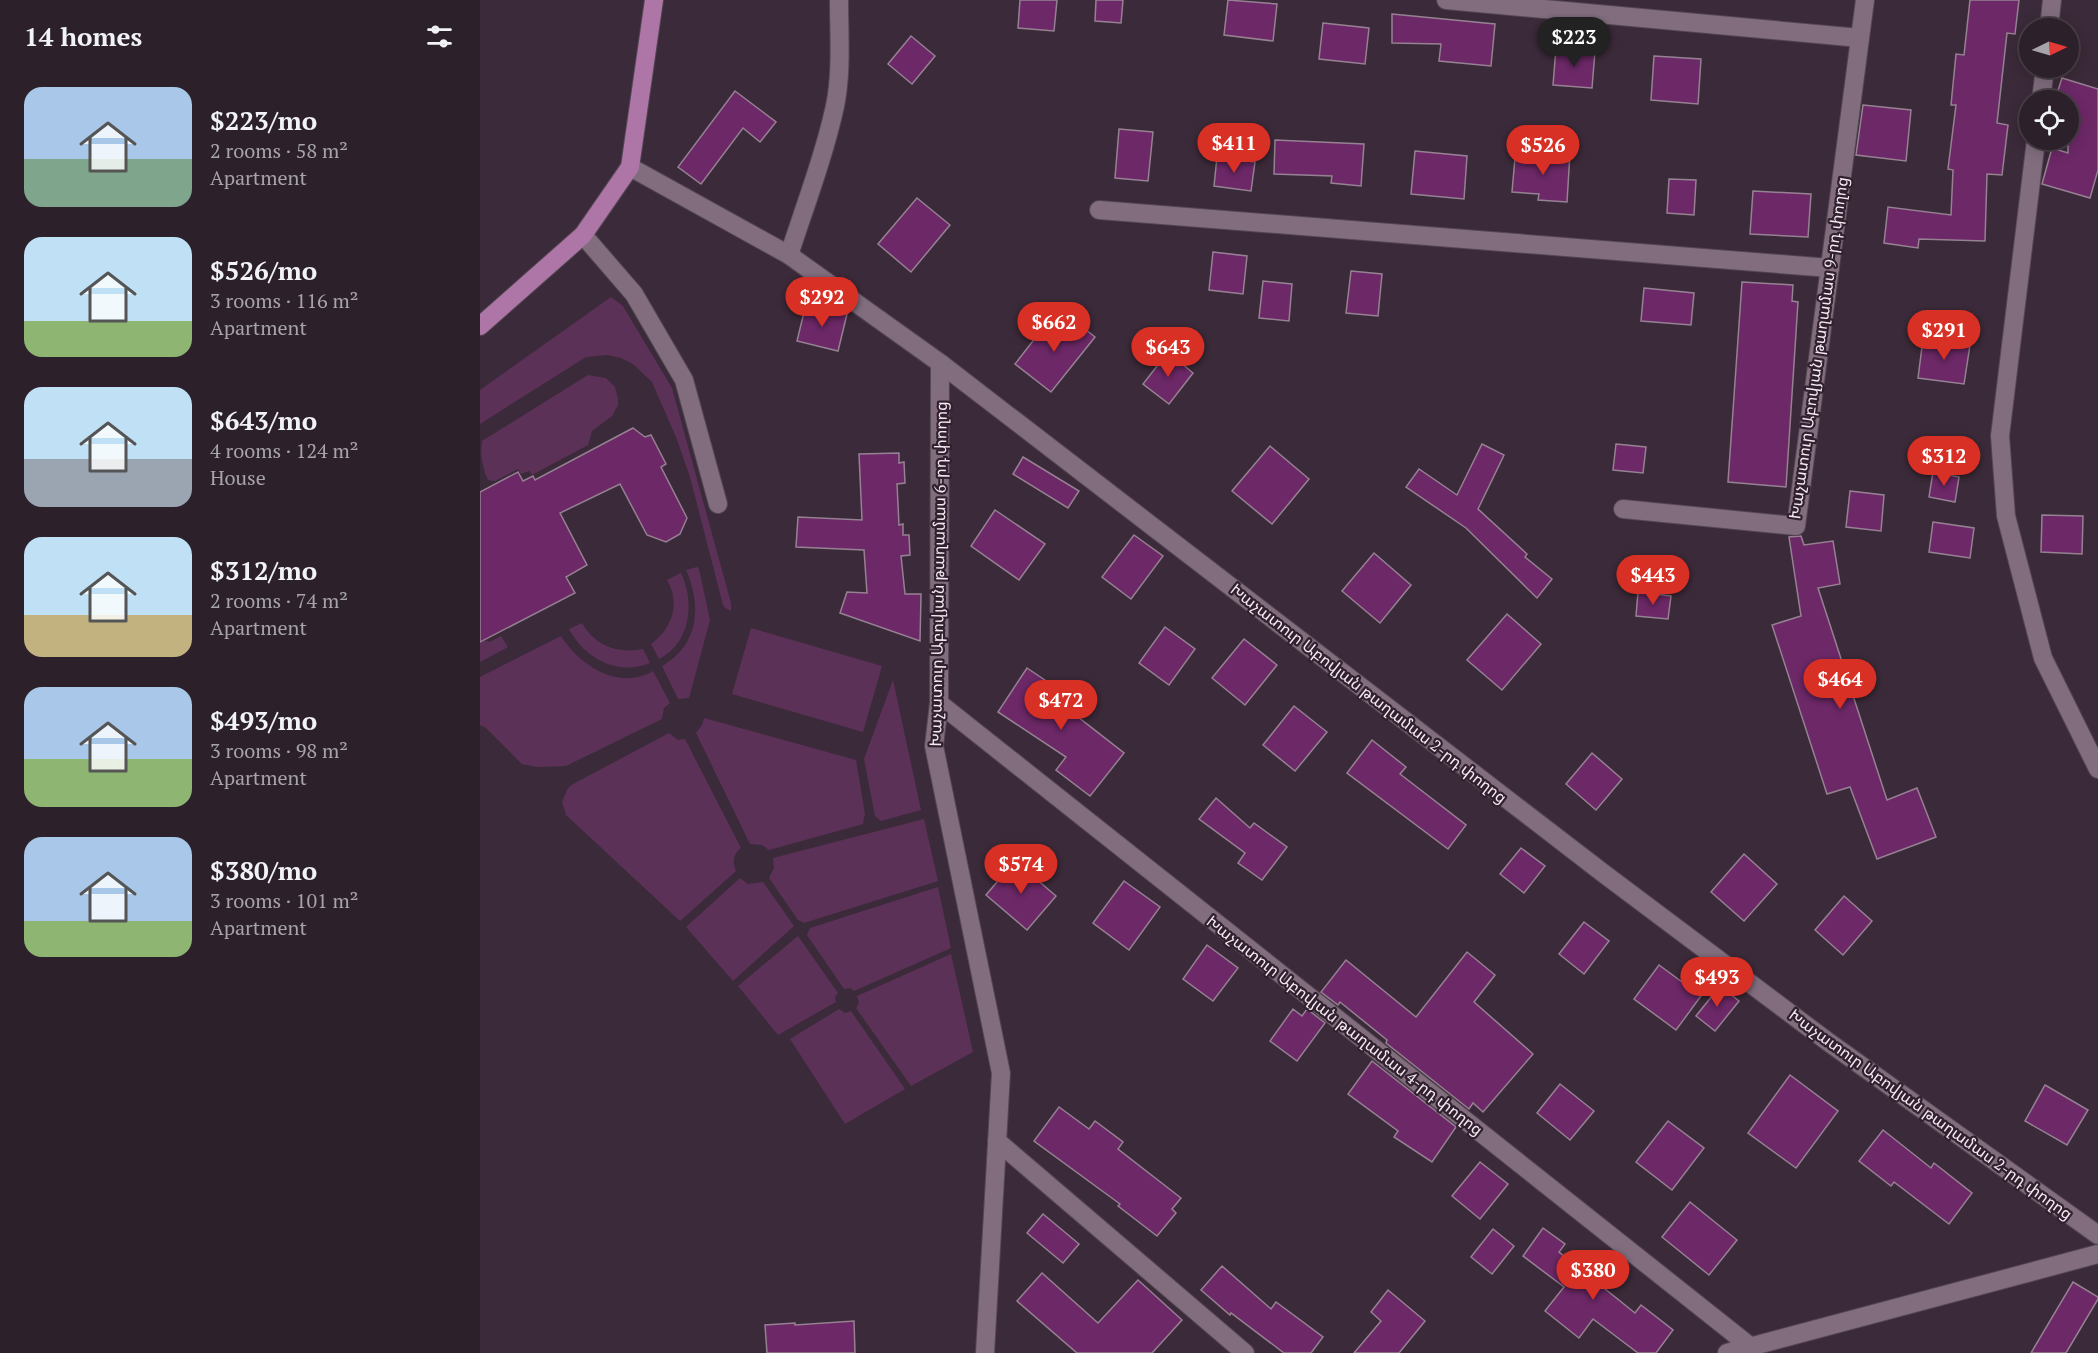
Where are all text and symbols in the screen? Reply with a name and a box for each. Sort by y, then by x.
pin: $223 [1538,17,1610,68]
north arrow [2019,18,2079,78]
map controls [2019,18,2079,150]
text: 14 homes [24,19,142,53]
icon: filters [423,20,456,53]
text: $223 [1551,23,1597,50]
button: locate [2019,90,2079,150]
text: $223/mo [210,103,317,137]
icon: home [72,111,144,183]
pin: $411 [1198,123,1270,174]
pin: $526 [1507,125,1579,176]
text: $411 [1211,129,1257,156]
text: $526 [1520,131,1566,158]
text: 2 rooms · 58 m² [210,137,348,164]
text: Apartment [210,164,307,191]
street label: Խաչատուր Աբովյան թաղամաս 9-րդ փողոց [1783,175,1853,521]
text: $526/mo [210,253,317,287]
icon: home [72,261,144,333]
pin: $292 [786,277,858,328]
text: $292 [799,283,845,310]
text: 3 rooms · 116 m² [210,287,358,314]
pin: $662 [1018,302,1090,353]
text: $662 [1031,308,1077,335]
pin: $291 [1908,310,1980,361]
text: Apartment [210,314,307,341]
text: $291 [1921,316,1967,343]
pin: $643 [1132,327,1204,378]
text: $643 [1145,333,1191,360]
street label: Խաչատուր Աբովյան թաղամաս 6-րդ փողոց [924,401,952,747]
text: $643/mo [210,403,317,437]
icon: home [72,411,144,483]
pin: $312 [1908,436,1980,487]
text: 4 rooms · 124 m² [210,437,358,464]
text: $312 [1921,442,1967,469]
text: House [210,464,266,491]
text: $312/mo [210,553,317,587]
pin: $443 [1617,555,1689,606]
icon: home [72,561,144,633]
text: $443 [1630,561,1676,588]
street label: Խաչատուր Աբովյան թաղամաս 2-րդ փողոց [1226,578,1512,808]
text: 2 rooms · 74 m² [210,587,348,614]
text: Apartment [210,614,307,641]
pin: $464 [1804,659,1876,710]
text: $464 [1817,665,1863,692]
pin: $472 [1025,680,1097,731]
text: $472 [1038,686,1084,713]
text: $493/mo [210,703,317,737]
icon: home [72,711,144,783]
text: 3 rooms · 98 m² [210,737,348,764]
text: Apartment [210,764,307,791]
pin: $574 [985,844,1057,895]
text: $574 [998,850,1044,877]
text: $380/mo [210,853,317,887]
icon: home [72,861,144,933]
text: 3 rooms · 101 m² [210,887,358,914]
street label: Խաչատուր Աբովյան թաղամաս 4-րդ փողոց [1202,910,1488,1140]
text: Apartment [210,914,307,941]
pin: $493 [1681,957,1753,1008]
text: $493 [1694,963,1740,990]
street label: Խաչատուր Աբովյան թաղամաս 2-րդ փողոց [1785,1004,2077,1224]
pin: $380 [1557,1250,1629,1301]
text: $380 [1570,1256,1616,1283]

